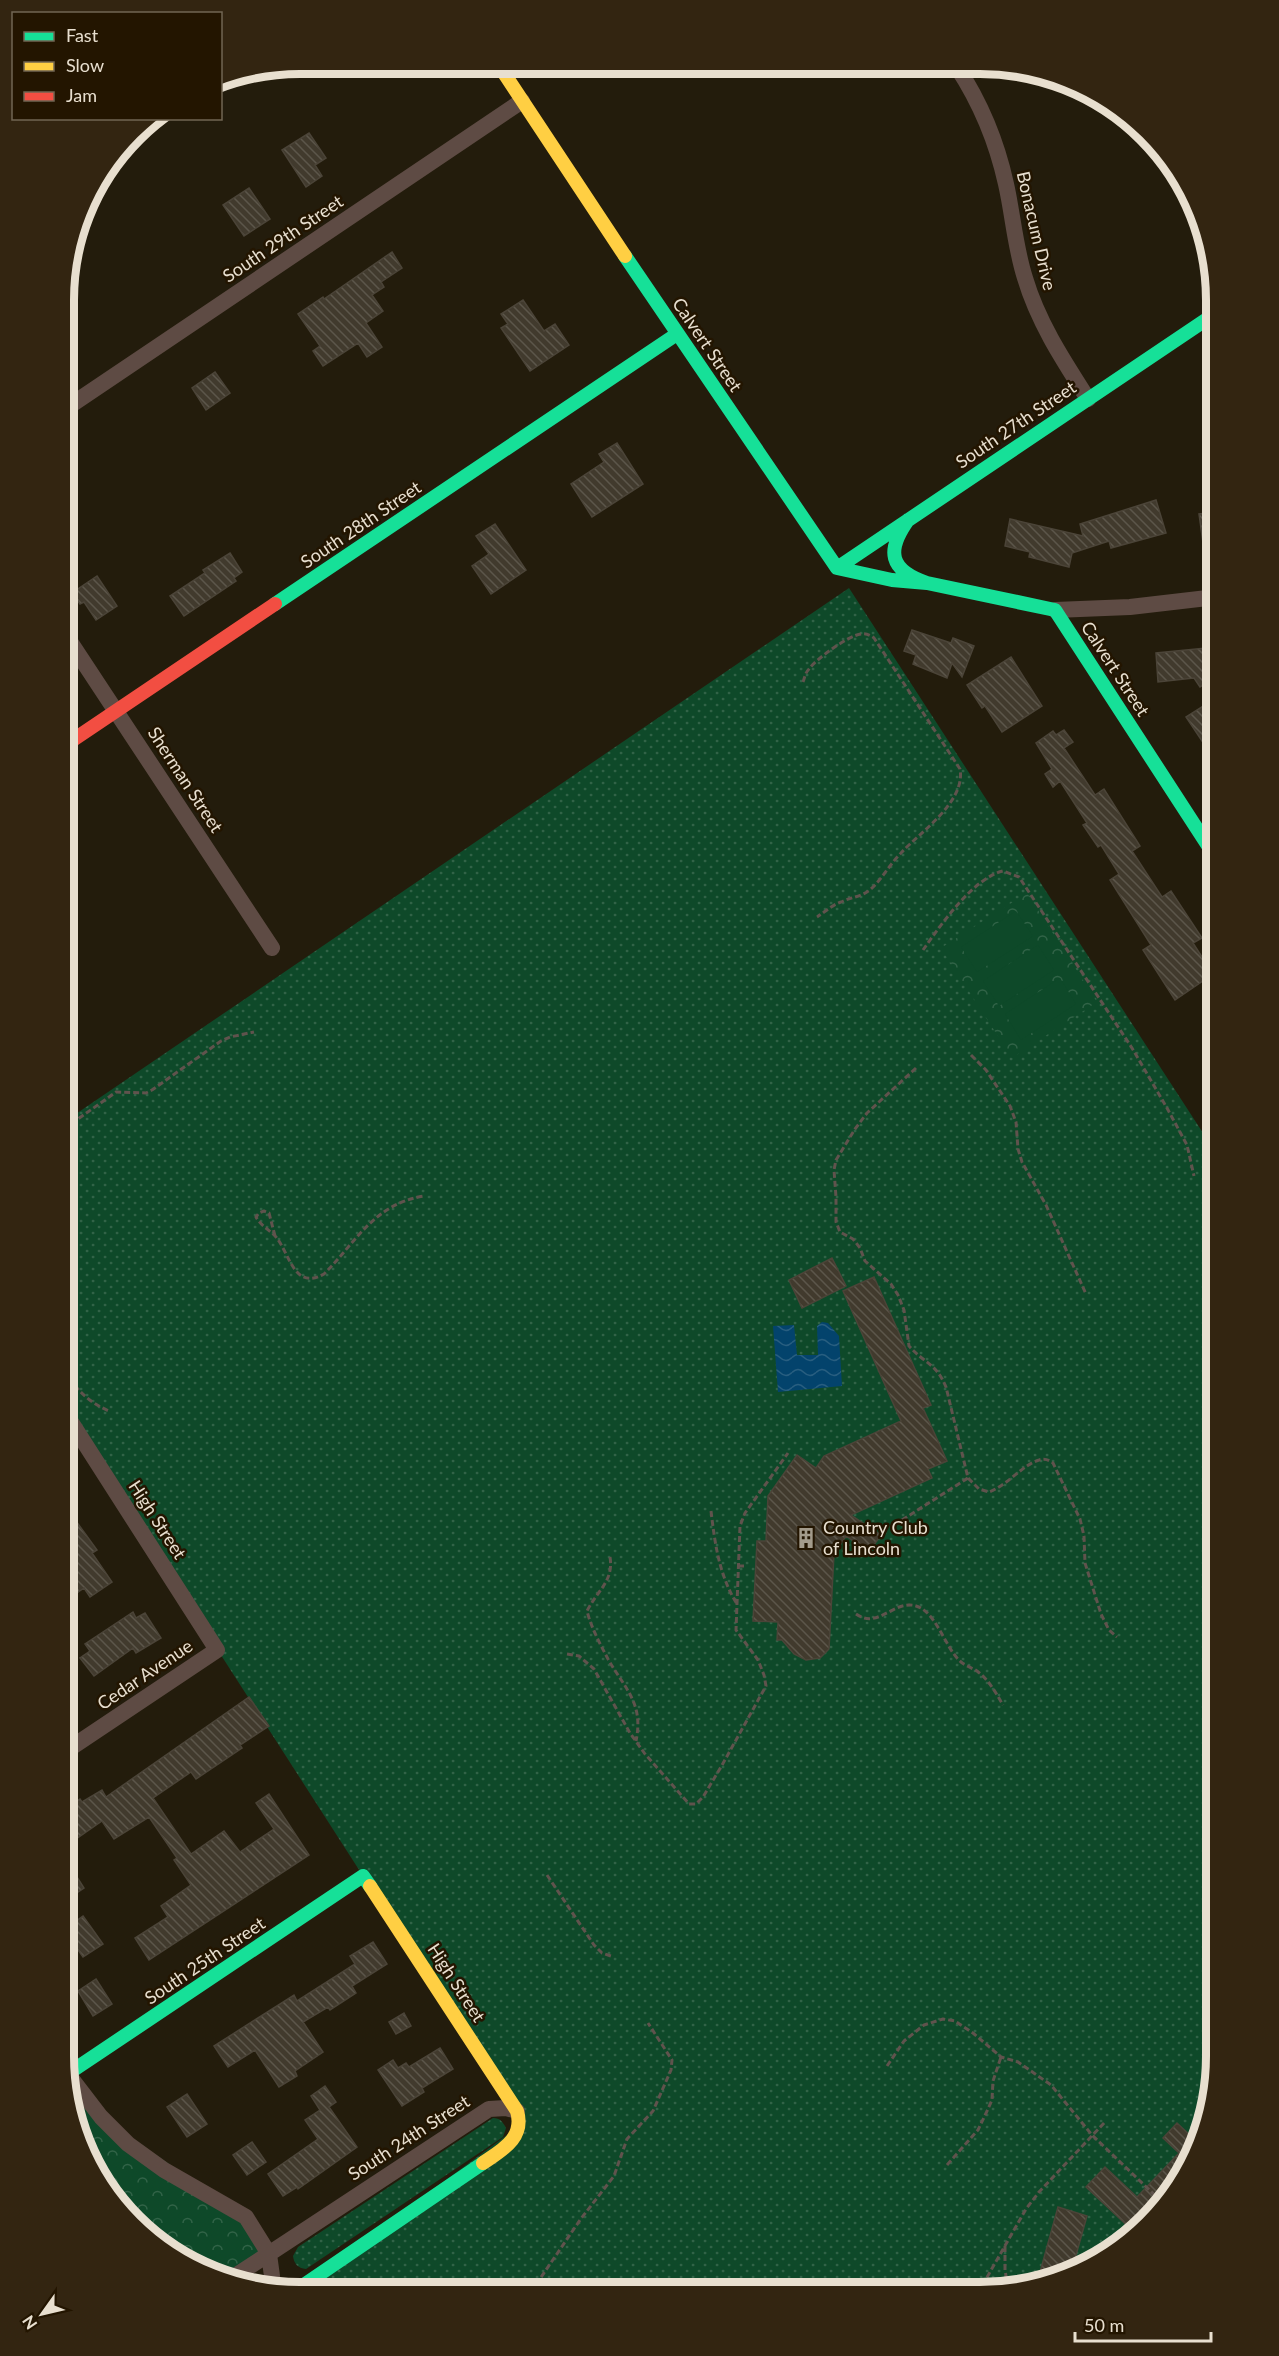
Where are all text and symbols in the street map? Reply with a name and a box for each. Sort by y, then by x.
legend [12,12,222,120]
text: Fast [66,24,99,46]
text: Slow [66,54,104,76]
text: Jam [66,84,97,106]
street label: Bonacum Drive [1013,169,1061,293]
street label: South 29th Street [218,189,347,287]
street label: Calvert Street [668,293,748,396]
street label: South 27th Street [951,375,1080,473]
street label: South 28th Street [296,475,425,573]
street label: Calvert Street [1077,617,1155,721]
street label: Sherman Street [144,723,228,837]
street label: High Street [124,1476,192,1563]
place label: Country Club of Lincoln [823,1516,928,1559]
building icon: Country Club of Lincoln [794,1526,818,1550]
street label: Cedar Avenue [93,1634,196,1714]
street label: South 25th Street [140,1911,269,2009]
street label: High Street [423,1939,491,2026]
street label: South 24th Street [344,2089,474,2185]
north arrow [12,2284,72,2344]
scale bar [1075,2305,1212,2343]
text: N [18,2312,40,2333]
text: 50 m [1084,2314,1124,2336]

